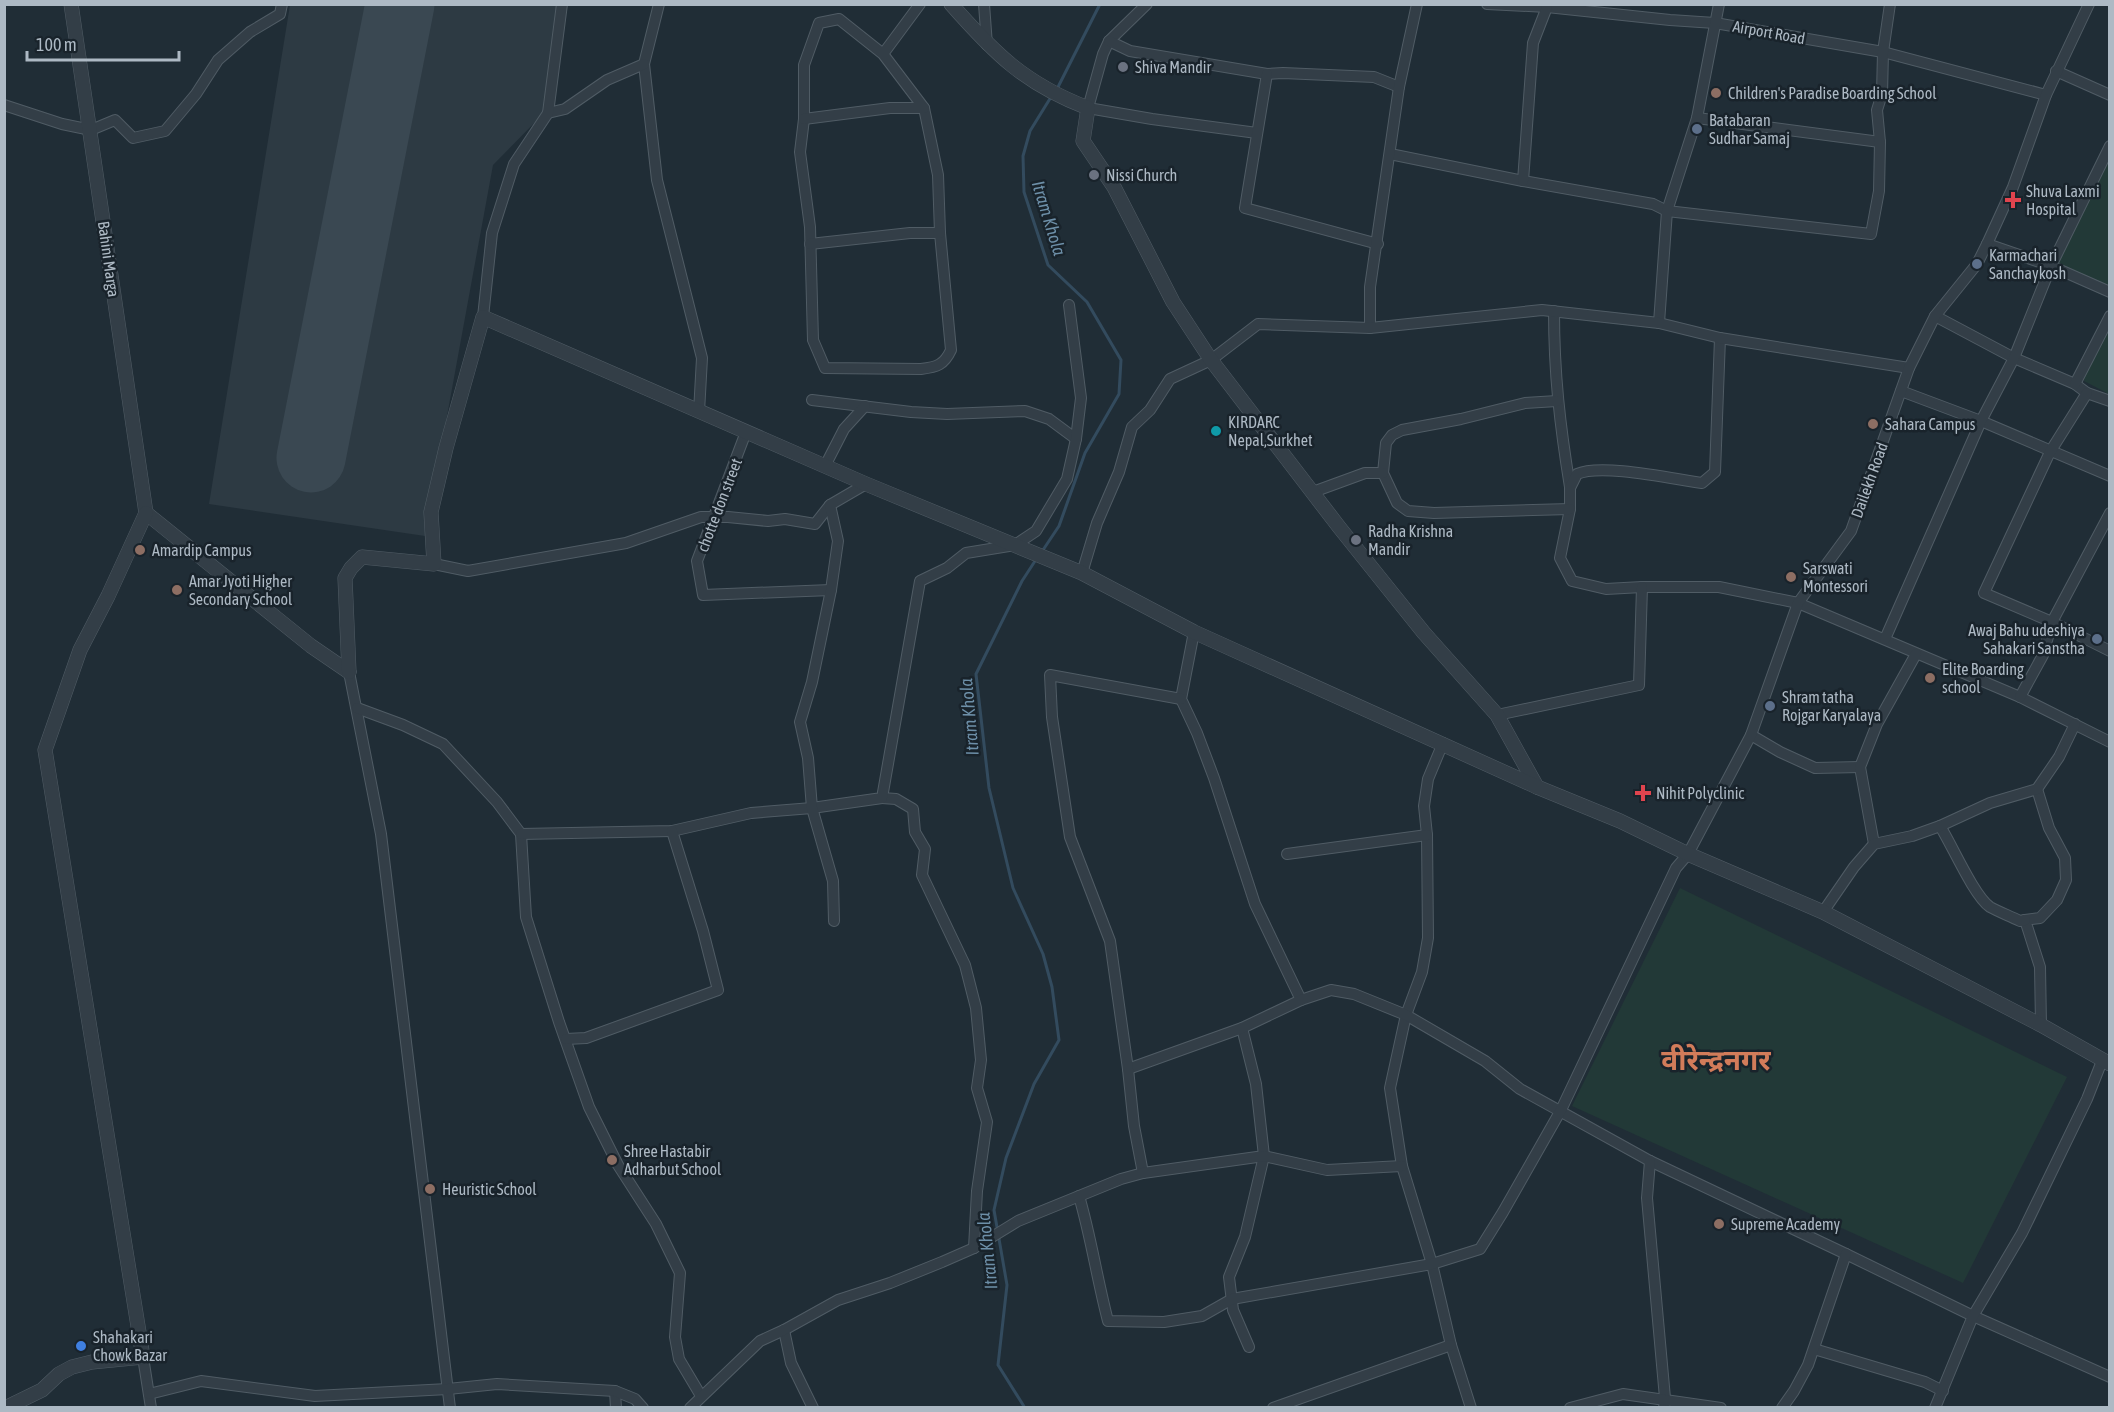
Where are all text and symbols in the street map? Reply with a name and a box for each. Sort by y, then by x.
street label: Airport Road [1731,17,1807,48]
scale bar [27,24,178,62]
text: 100 m [36,34,77,55]
place label: Shiva Mandir [1135,58,1211,76]
marker: Shiva Mandir [1116,60,1130,74]
place label: Children's Paradise Boarding School [1728,84,1937,103]
marker: Children's Paradise Boarding School [1709,86,1723,100]
place label: Batabaran Sudhar Samaj [1709,111,1790,148]
marker: Batabaran Sudhar Samaj [1690,122,1704,136]
place label: Nissi Church [1106,166,1177,184]
marker: Nissi Church [1087,168,1101,182]
water label: Itram Khola [1028,178,1071,259]
place label: Shuva Laxmi Hospital [2026,182,2100,219]
marker: Shuva Laxmi Hospital [2004,191,2022,209]
street label: Bahini Marga [94,220,123,298]
place label: Karmachari Sanchaykosh [1989,246,2066,283]
marker: Karmachari Sanchaykosh [1970,257,1984,271]
place label: KIRDARC Nepal,Surkhet [1228,413,1313,450]
place label: Sahara Campus [1885,415,1976,434]
marker: Sahara Campus [1866,417,1880,431]
marker: KIRDARC Nepal,Surkhet [1209,424,1223,438]
street label: Dailekh Road [1847,440,1891,520]
street label: chotte don street [693,455,745,554]
place label: Radha Krishna Mandir [1368,522,1453,558]
marker: Radha Krishna Mandir [1349,533,1363,547]
place label: Amardip Campus [152,541,252,560]
marker: Amardip Campus [133,543,147,557]
place label: Sarswati Montessori [1803,559,1868,595]
marker: Sarswati Montessori [1784,570,1798,584]
place label: Amar Jyoti Higher Secondary School [189,572,293,609]
marker: Amar Jyoti Higher Secondary School [170,583,184,597]
place label: Awaj Bahu udeshiya Sahakari Sanstha [1968,621,2085,657]
marker: Awaj Bahu udeshiya Sahakari Sanstha [2090,632,2104,646]
place label: Elite Boarding school [1942,660,2024,696]
marker: Elite Boarding school [1923,671,1937,685]
water label: Itram Khola [955,677,983,756]
place label: Shram tatha Rojgar Karyalaya [1782,688,1881,725]
marker: Shram tatha Rojgar Karyalaya [1763,699,1777,713]
marker: Nihit Polyclinic [1634,784,1652,802]
place label: Nihit Polyclinic [1656,784,1744,803]
district label: वीरेन्द्रनगर [1661,1043,1771,1076]
place label: Shree Hastabir Adharbut School [624,1142,722,1178]
marker: Shree Hastabir Adharbut School [605,1153,619,1167]
place label: Heuristic School [442,1180,537,1198]
marker: Heuristic School [423,1182,437,1196]
water label: Itram Khola [972,1211,1001,1291]
place label: Supreme Academy [1731,1215,1841,1234]
marker: Supreme Academy [1712,1217,1726,1231]
place label: Shahakari Chowk Bazar [93,1328,167,1364]
marker: Shahakari Chowk Bazar [74,1339,88,1353]

